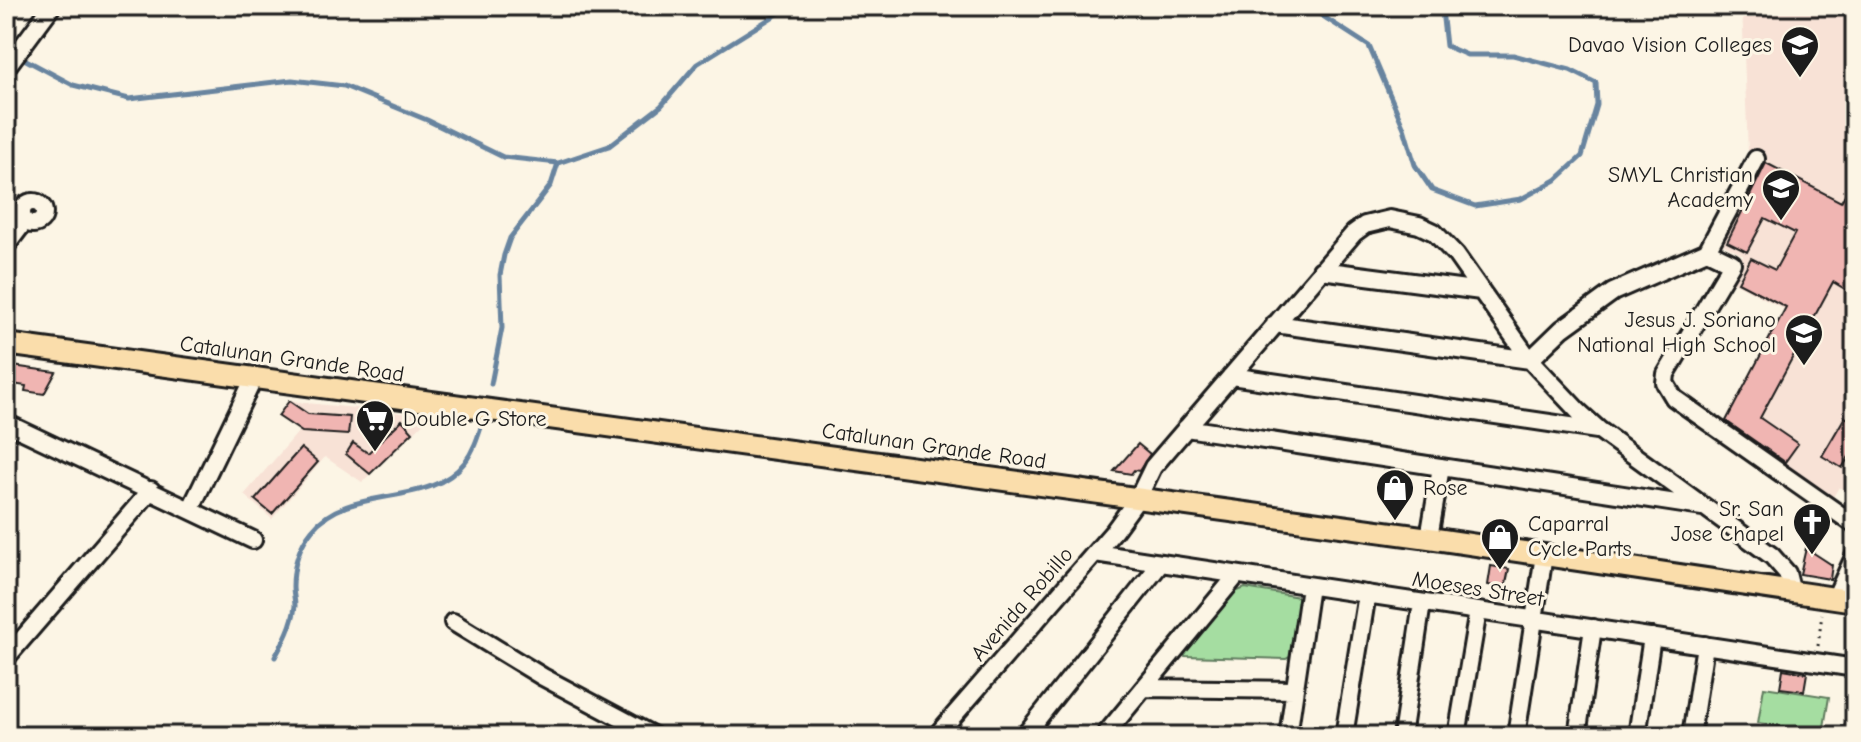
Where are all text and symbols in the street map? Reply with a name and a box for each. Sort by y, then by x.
school or university icon: Davao Vision Colleges [1779,24,1821,79]
place label: Davao Vision Colleges [1568,32,1772,58]
place label: SMYL Christian Academy [1608,162,1753,213]
school or university icon: SMYL Christian Academy [1760,167,1802,222]
place label: Jesus J. Soriano National High School [1577,307,1776,358]
school or university icon: Jesus J. Soriano National High School [1783,312,1825,367]
street label: Catalunan Grande Road [178,330,406,388]
supermarket icon: Double G Store [354,398,396,453]
place label: Double G Store [403,406,547,432]
street label: Catalunan Grande Road [820,417,1048,475]
shop icon: Rose [1374,467,1416,522]
place label: Rose [1423,475,1467,501]
place label: Sr. San Jose Chapel [1671,496,1784,547]
church icon: Sr. San Jose Chapel [1791,501,1833,556]
place label: Caparral Cycle Parts [1528,511,1632,562]
shop icon: Caparral Cycle Parts [1479,516,1521,571]
street label: Avenida Robillo [965,542,1079,666]
street label: Moeses Street [1410,566,1546,612]

